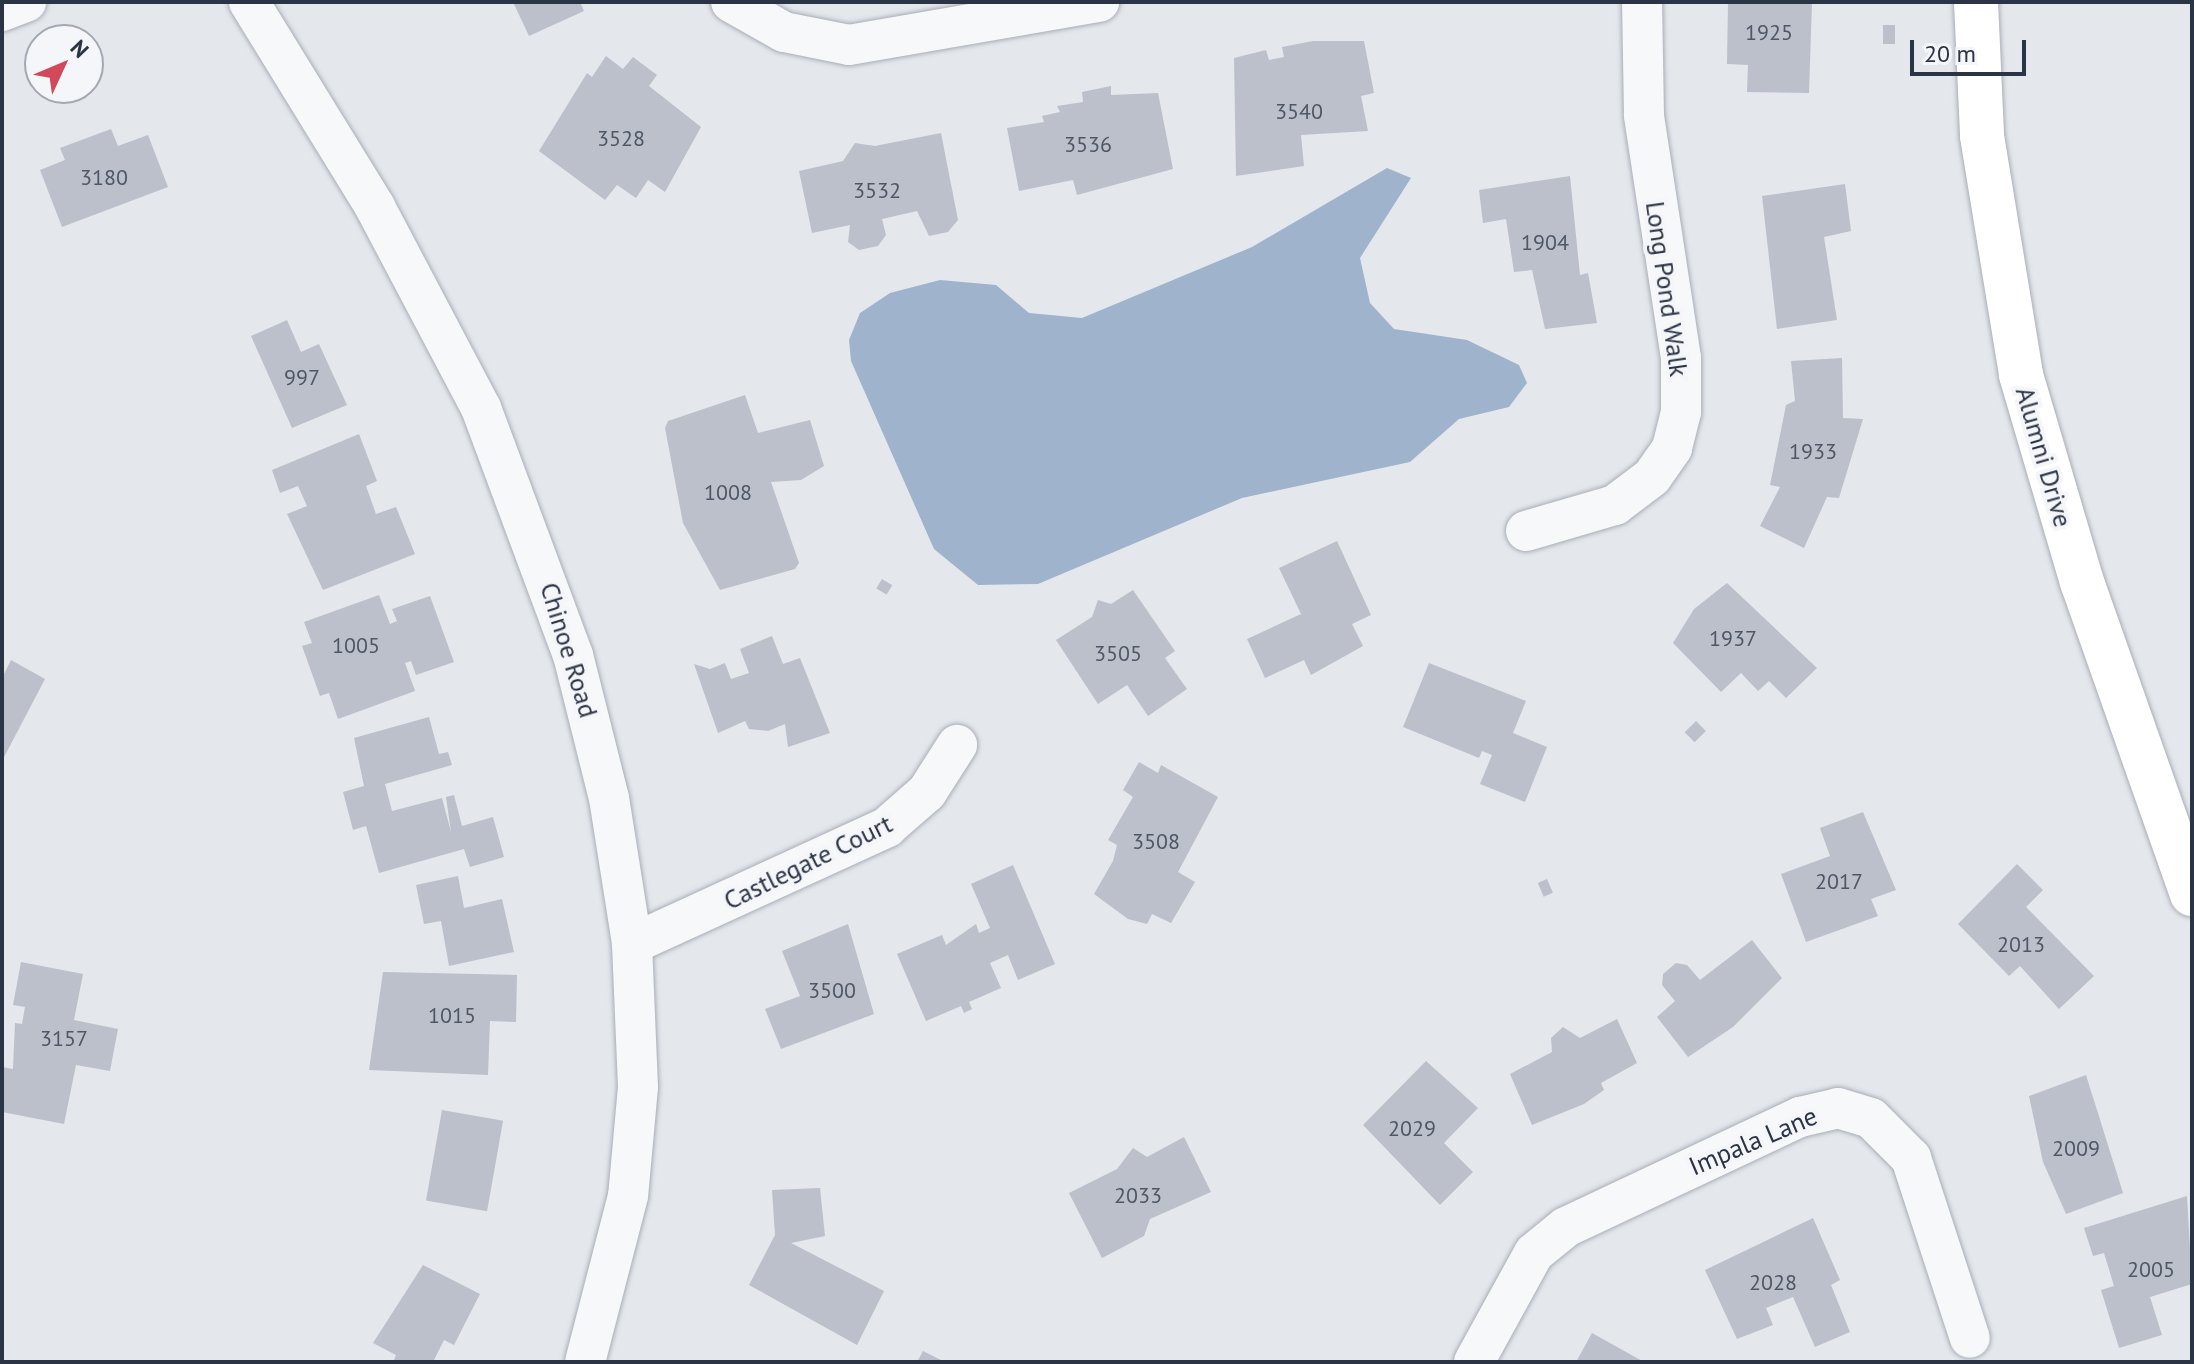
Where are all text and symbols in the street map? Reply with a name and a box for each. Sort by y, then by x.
house number: 1925 [1745,20,1793,46]
north arrow [24,24,104,104]
scale bar [1914,24,2030,74]
text: N [65,34,95,64]
text: 20 m [1924,38,1976,69]
house number: 3540 [1275,99,1323,125]
house number: 3528 [597,126,645,152]
house number: 3536 [1064,132,1112,158]
house number: 3180 [80,165,128,191]
house number: 3532 [853,178,901,204]
street label: Long Pond Walk [1639,199,1695,379]
house number: 1904 [1521,230,1569,256]
house number: 997 [284,365,320,391]
street label: Alumni Drive [2009,383,2079,531]
house number: 1933 [1789,439,1837,465]
house number: 1008 [704,480,752,506]
street label: Chinoe Road [534,579,604,721]
house number: 1937 [1709,626,1757,652]
house number: 1005 [332,633,380,659]
house number: 3505 [1094,641,1142,667]
street label: Castlegate Court [719,808,897,916]
house number: 3508 [1132,829,1180,855]
house number: 2017 [1815,869,1863,895]
house number: 2013 [1997,932,2045,958]
house number: 3500 [808,978,856,1004]
house number: 1015 [428,1003,476,1029]
house number: 3157 [40,1026,88,1052]
street label: Impala Lane [1684,1100,1822,1182]
house number: 2029 [1388,1116,1436,1142]
house number: 2009 [2052,1136,2100,1162]
house number: 2033 [1114,1183,1162,1209]
house number: 2005 [2127,1257,2175,1283]
house number: 2028 [1749,1270,1797,1296]

